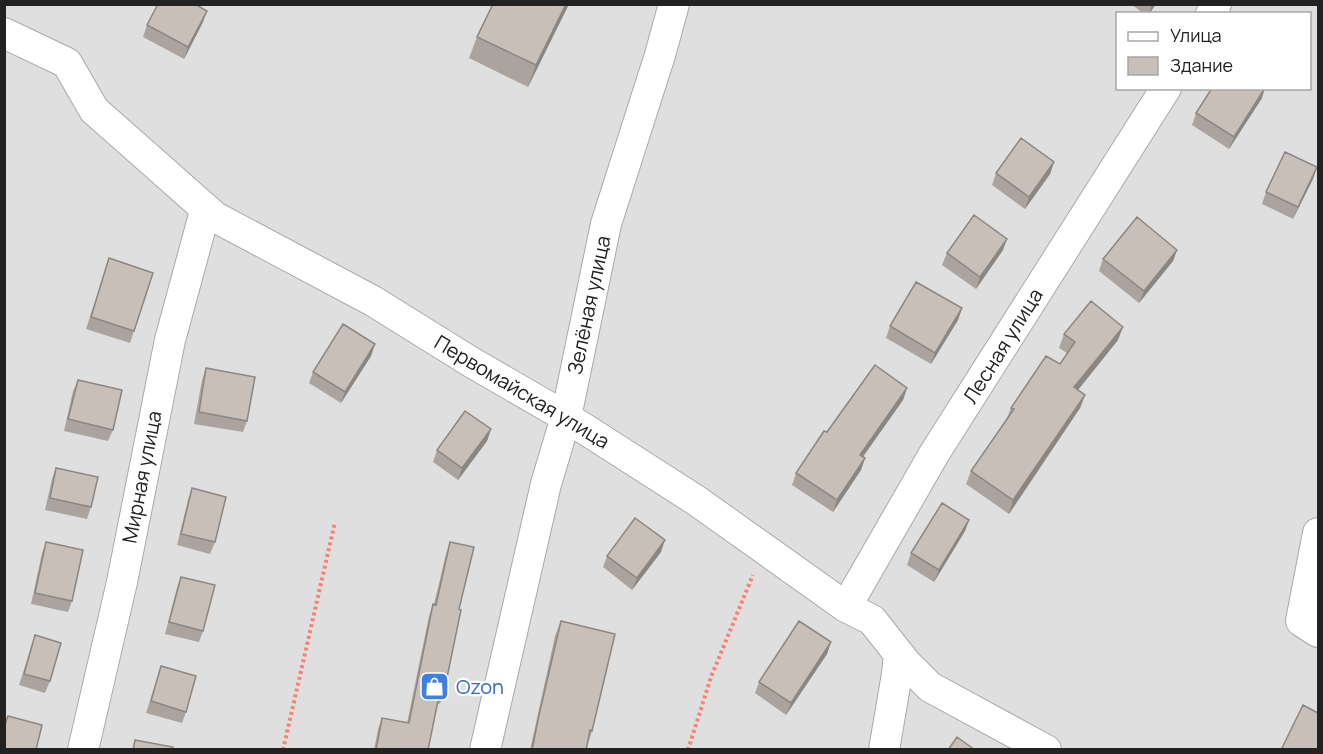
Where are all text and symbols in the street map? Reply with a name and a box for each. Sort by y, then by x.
legend [1116,12,1311,90]
text: Улица [1170,23,1222,47]
text: Здание [1170,53,1233,77]
street label: Зелёная улица [561,233,616,377]
street label: Лесная улица [956,283,1049,409]
street label: Первомайская улица [430,329,615,455]
street label: Мирная улица [115,408,168,546]
shop icon: Ozon [419,671,451,703]
place label: Ozon [456,673,504,700]

